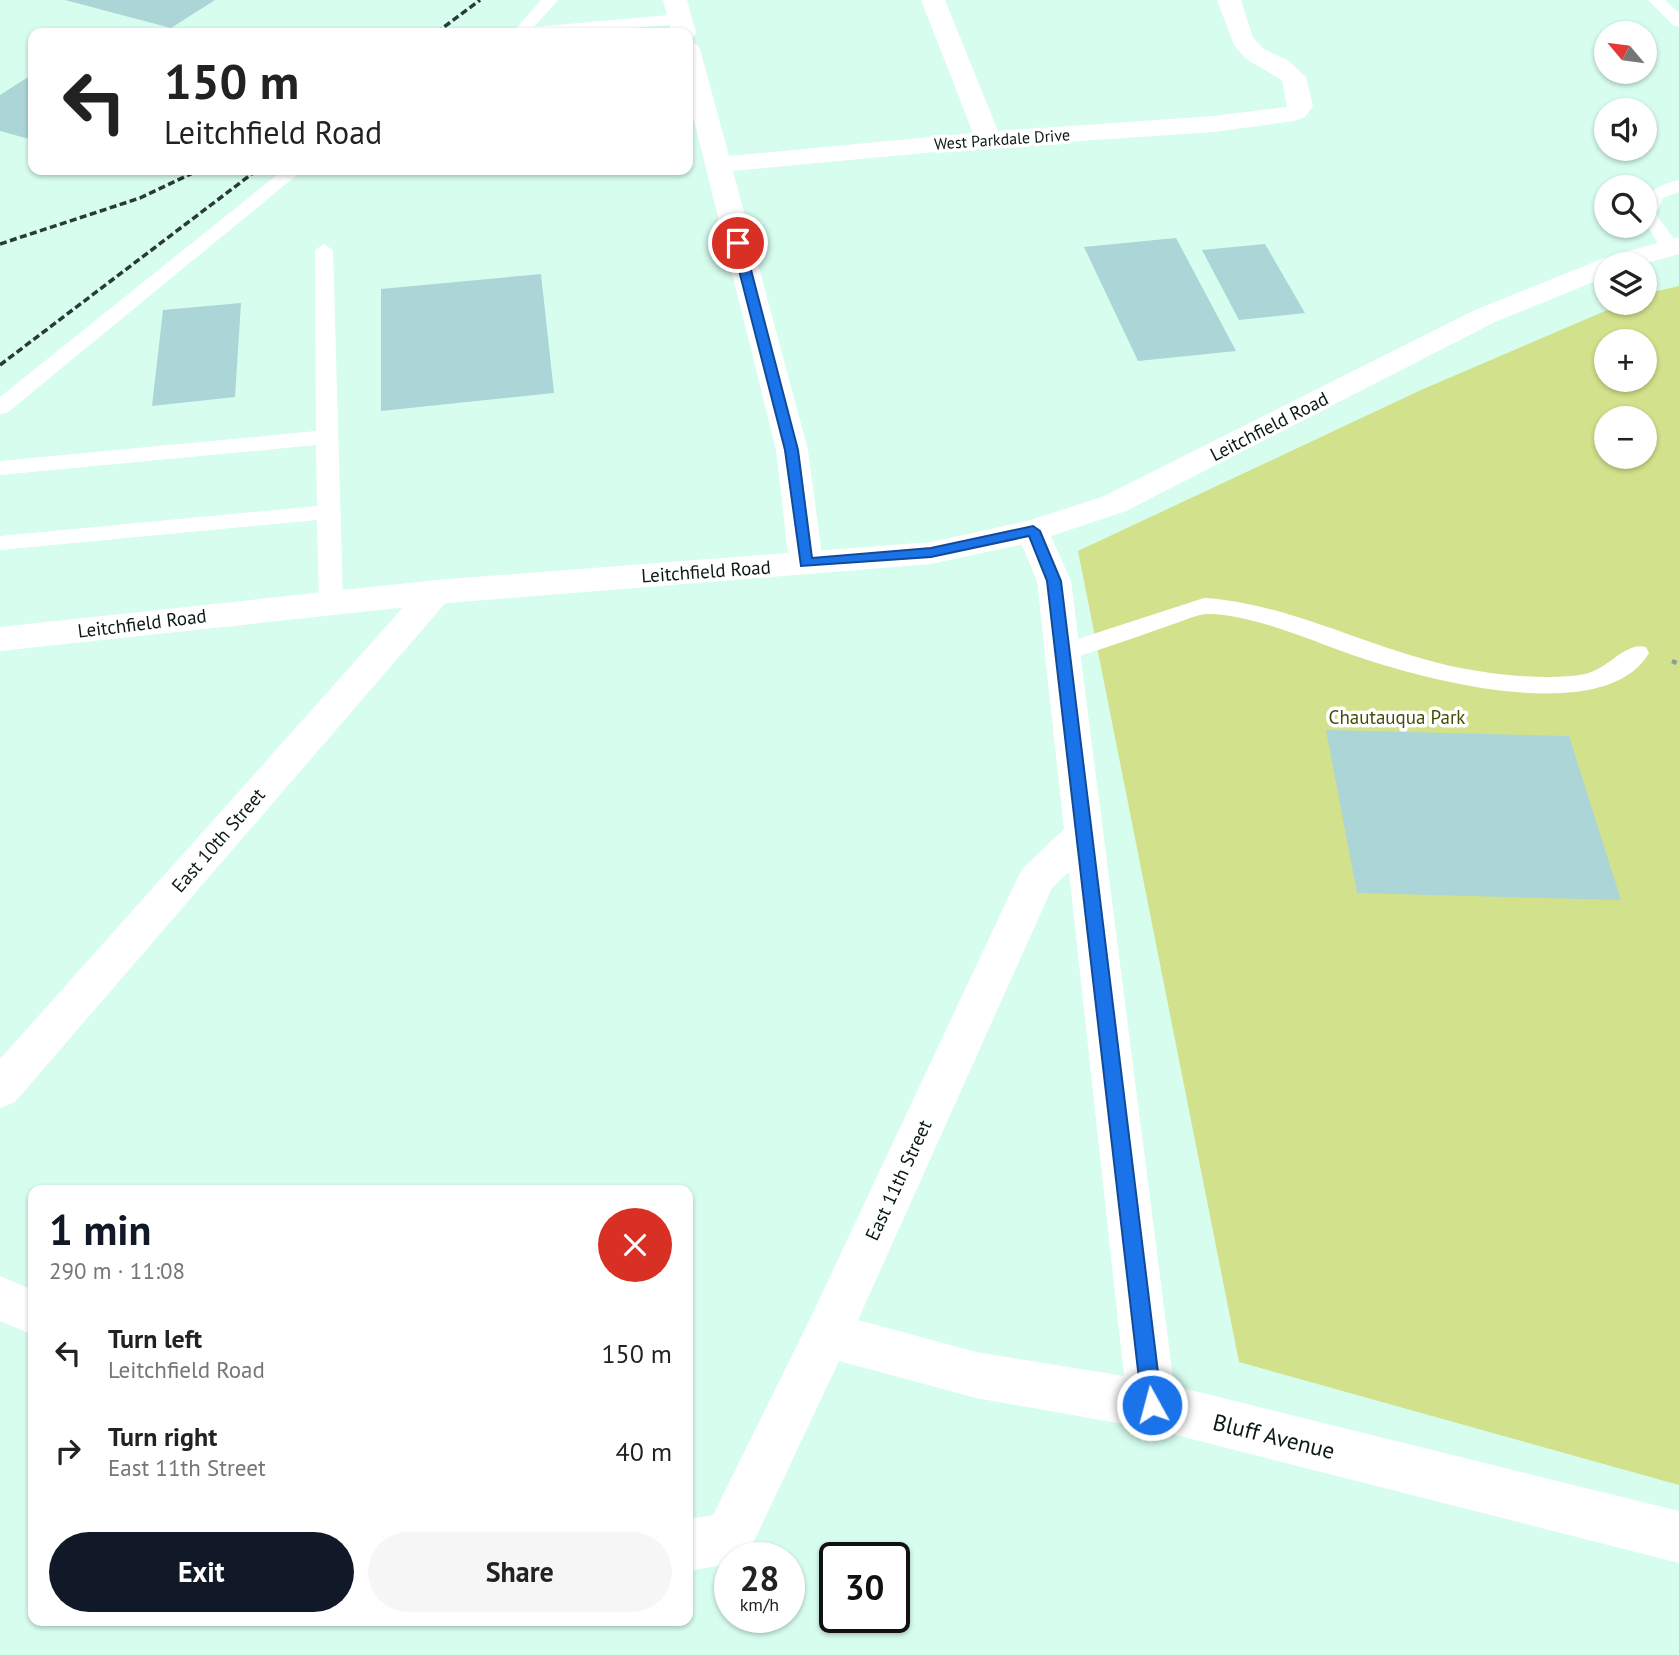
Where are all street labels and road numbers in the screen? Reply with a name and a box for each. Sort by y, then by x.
street label: West Parkdale Drive [933,124,1071,154]
street label: Leitchfield Road [1206,386,1332,466]
street label: Leitchfield Road [641,555,771,587]
street label: Leitchfield Road [76,603,208,643]
street label: East 10th Street [166,783,270,897]
street label: East 11th Street [860,1115,937,1244]
street label: Bluff Avenue [1210,1407,1338,1465]

